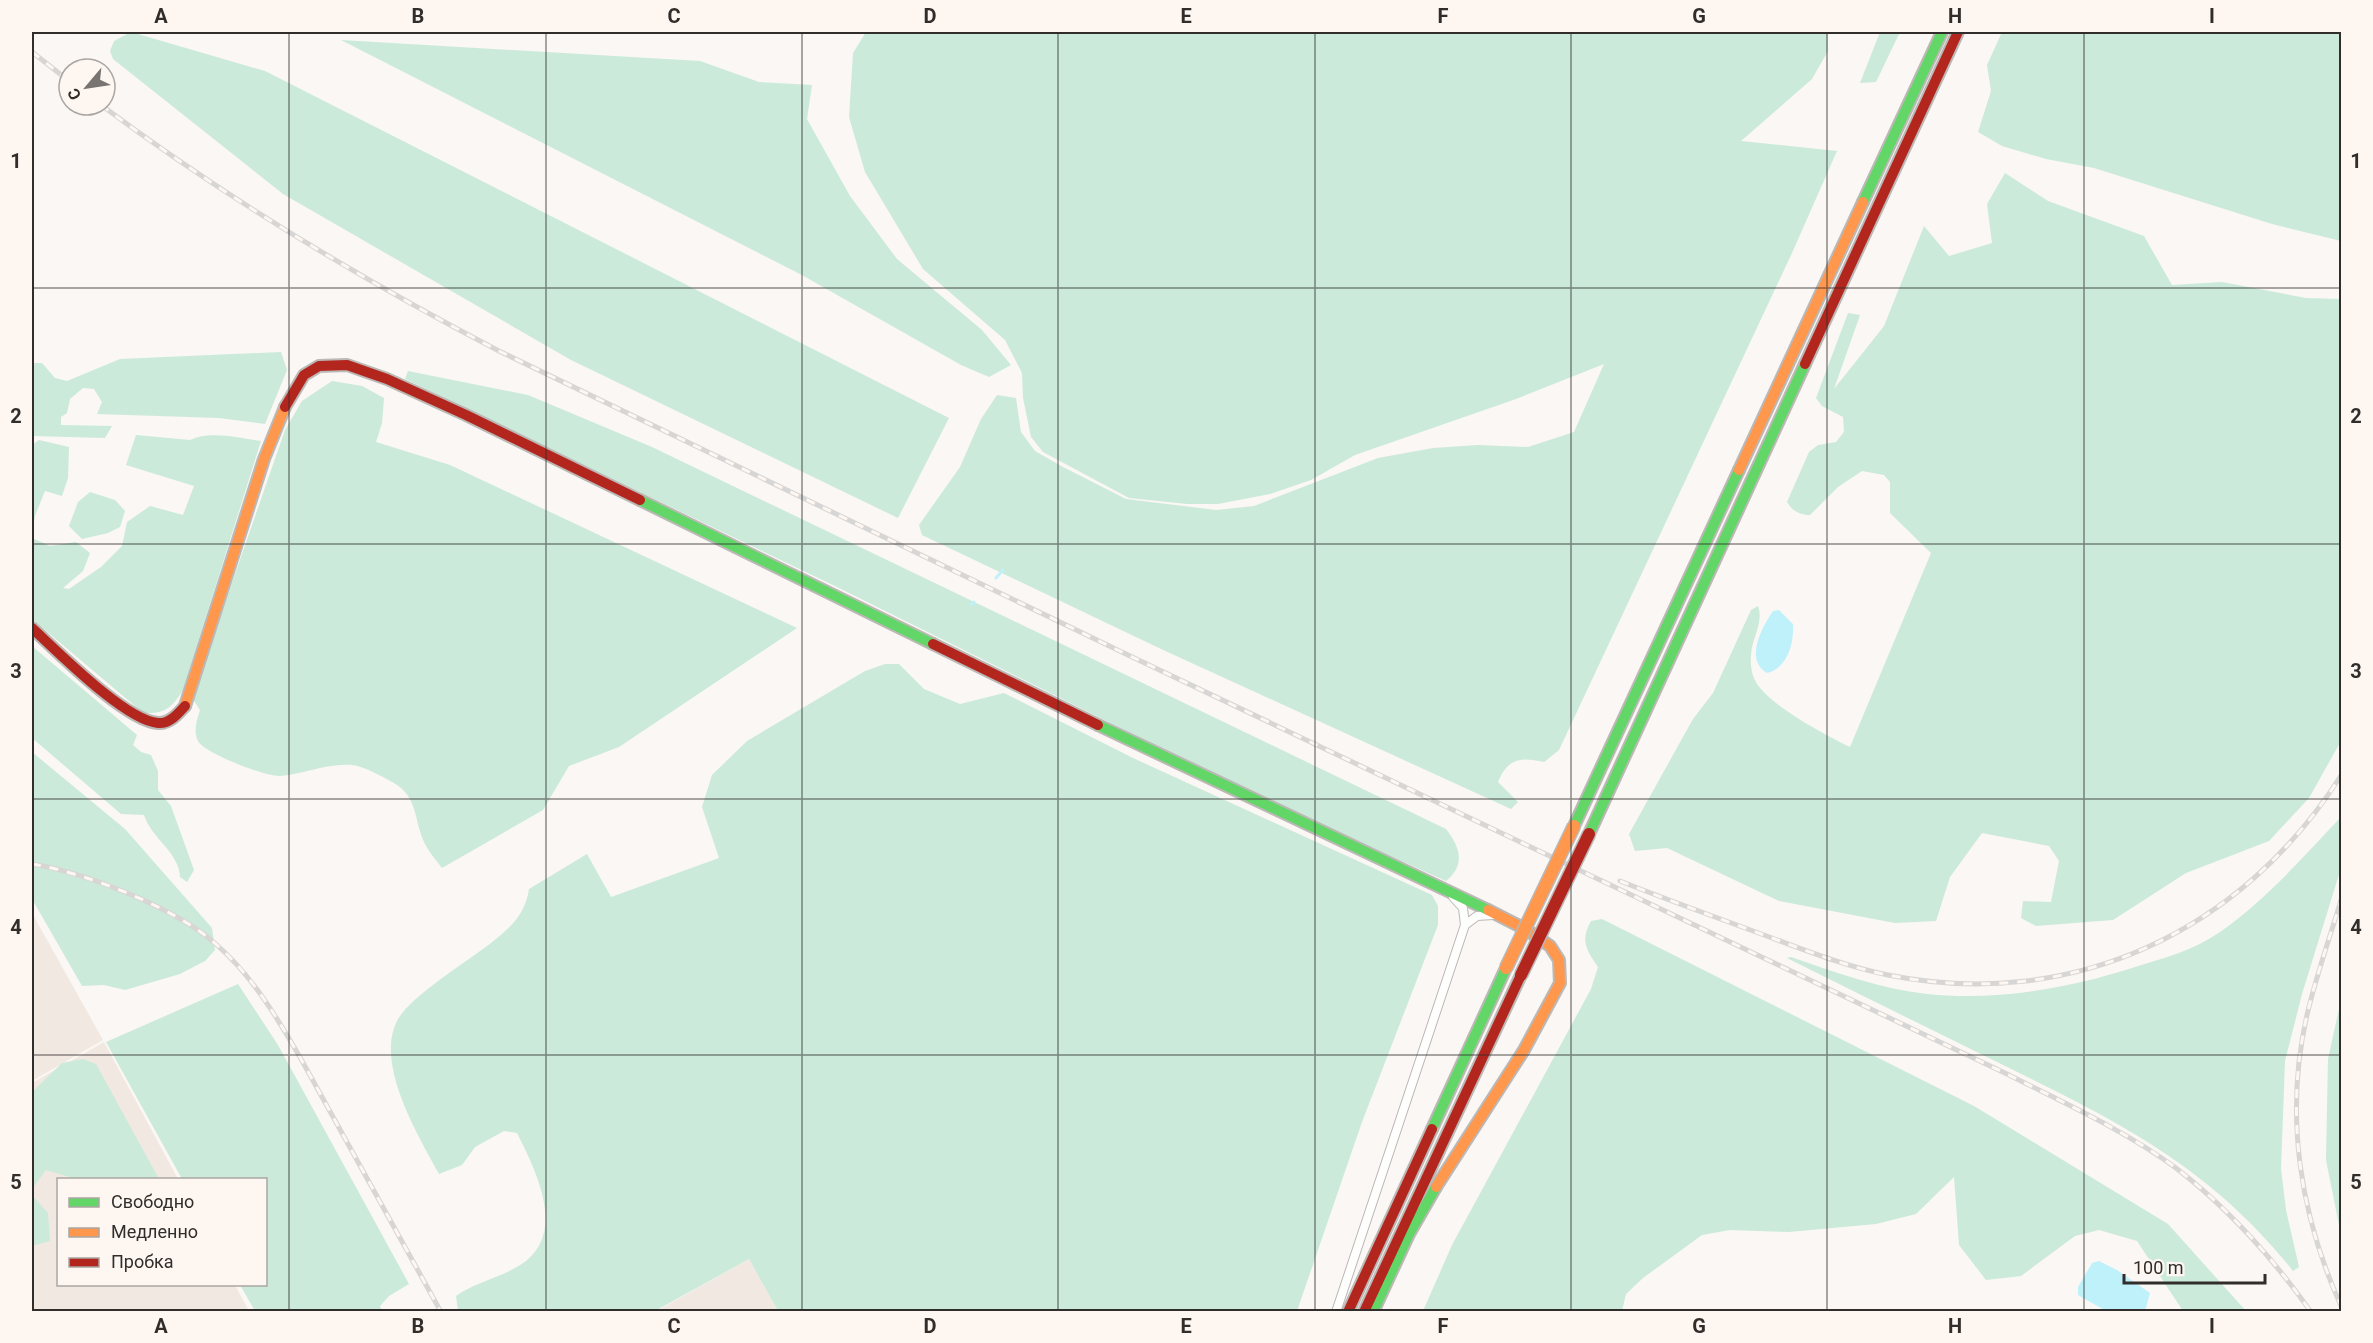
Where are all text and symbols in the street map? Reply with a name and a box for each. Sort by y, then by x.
text: A [154,4,168,28]
text: B [412,4,424,28]
text: C [667,4,681,28]
text: D [924,4,937,28]
text: E [1180,4,1192,28]
text: F [1438,4,1449,28]
text: G [1692,4,1706,28]
text: H [1948,4,1962,28]
text: I [2209,4,2215,28]
north arrow [57,57,117,117]
text: С [63,85,85,103]
text: 1 [10,149,22,173]
text: 1 [2350,149,2362,173]
text: 2 [10,404,22,428]
text: 2 [2350,404,2362,428]
text: 3 [10,659,22,683]
text: 3 [2350,659,2362,683]
text: 4 [10,915,22,939]
text: 4 [2350,915,2362,939]
text: 5 [10,1170,22,1194]
text: 5 [2350,1170,2362,1194]
legend [57,1178,267,1286]
text: Свободно [111,1191,194,1212]
text: Медленно [111,1221,198,1242]
scale bar [2124,1247,2265,1285]
text: Пробка [111,1251,174,1272]
text: 100 m [2133,1257,2184,1278]
text: A [154,1314,168,1338]
text: B [412,1314,424,1338]
text: C [667,1314,681,1338]
text: D [924,1314,937,1338]
text: E [1180,1314,1192,1338]
text: F [1438,1314,1449,1338]
text: G [1692,1314,1706,1338]
text: H [1948,1314,1962,1338]
text: I [2209,1314,2215,1338]

